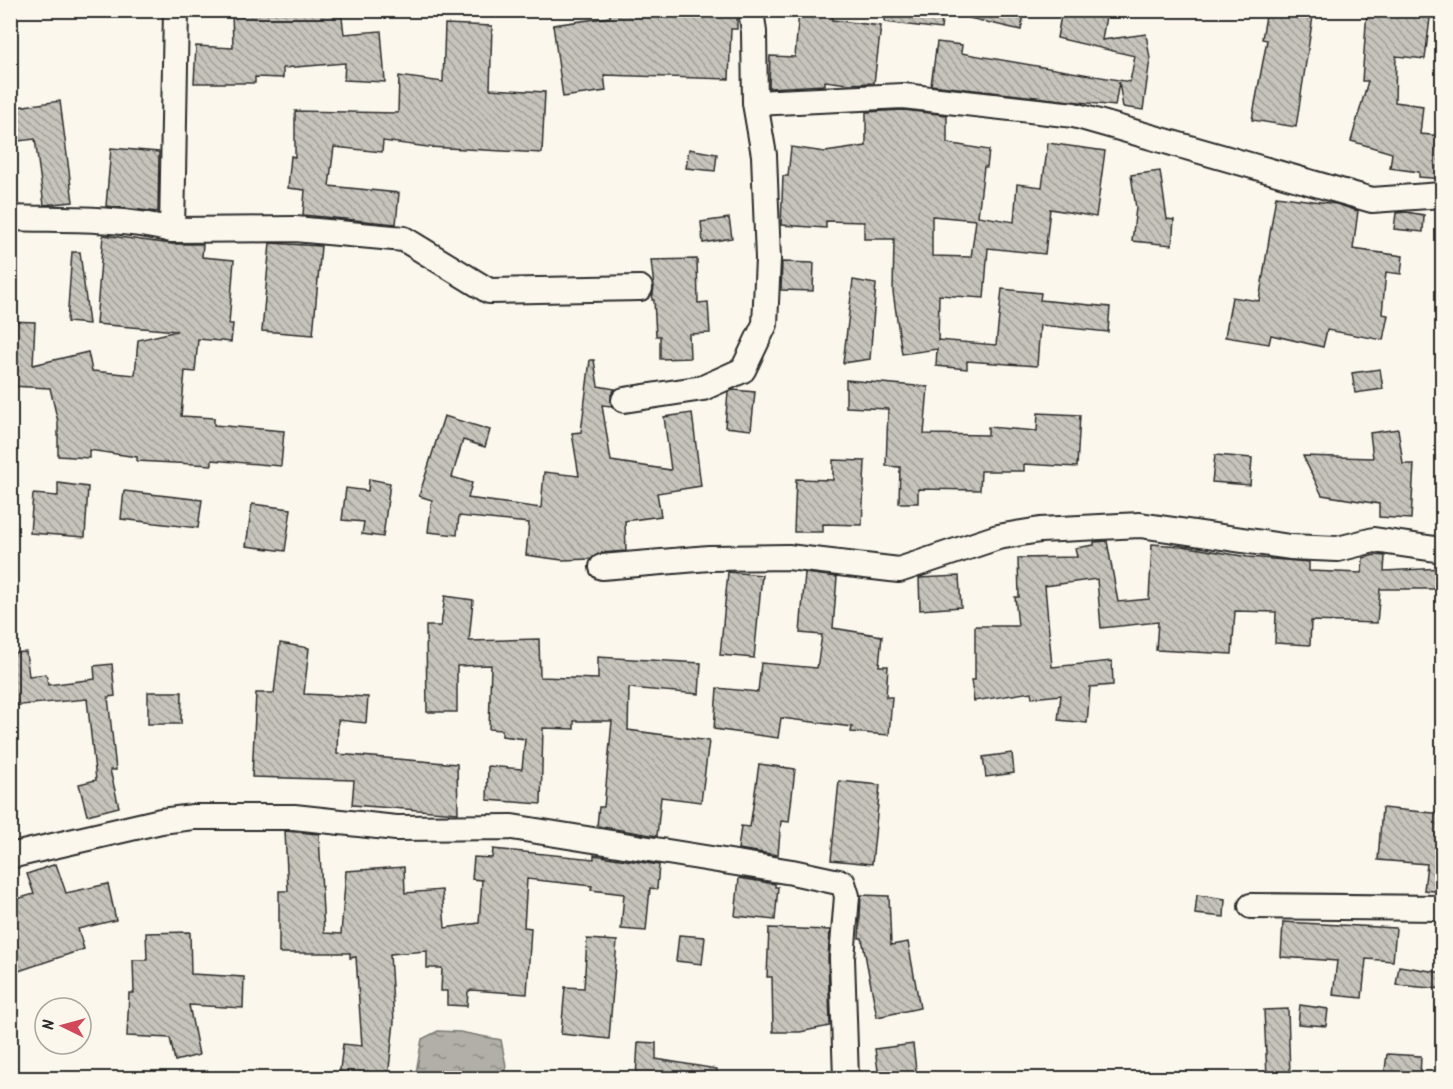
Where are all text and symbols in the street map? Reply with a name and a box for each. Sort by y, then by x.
north arrow [33,996,93,1056]
text: N [37,1019,62,1031]

